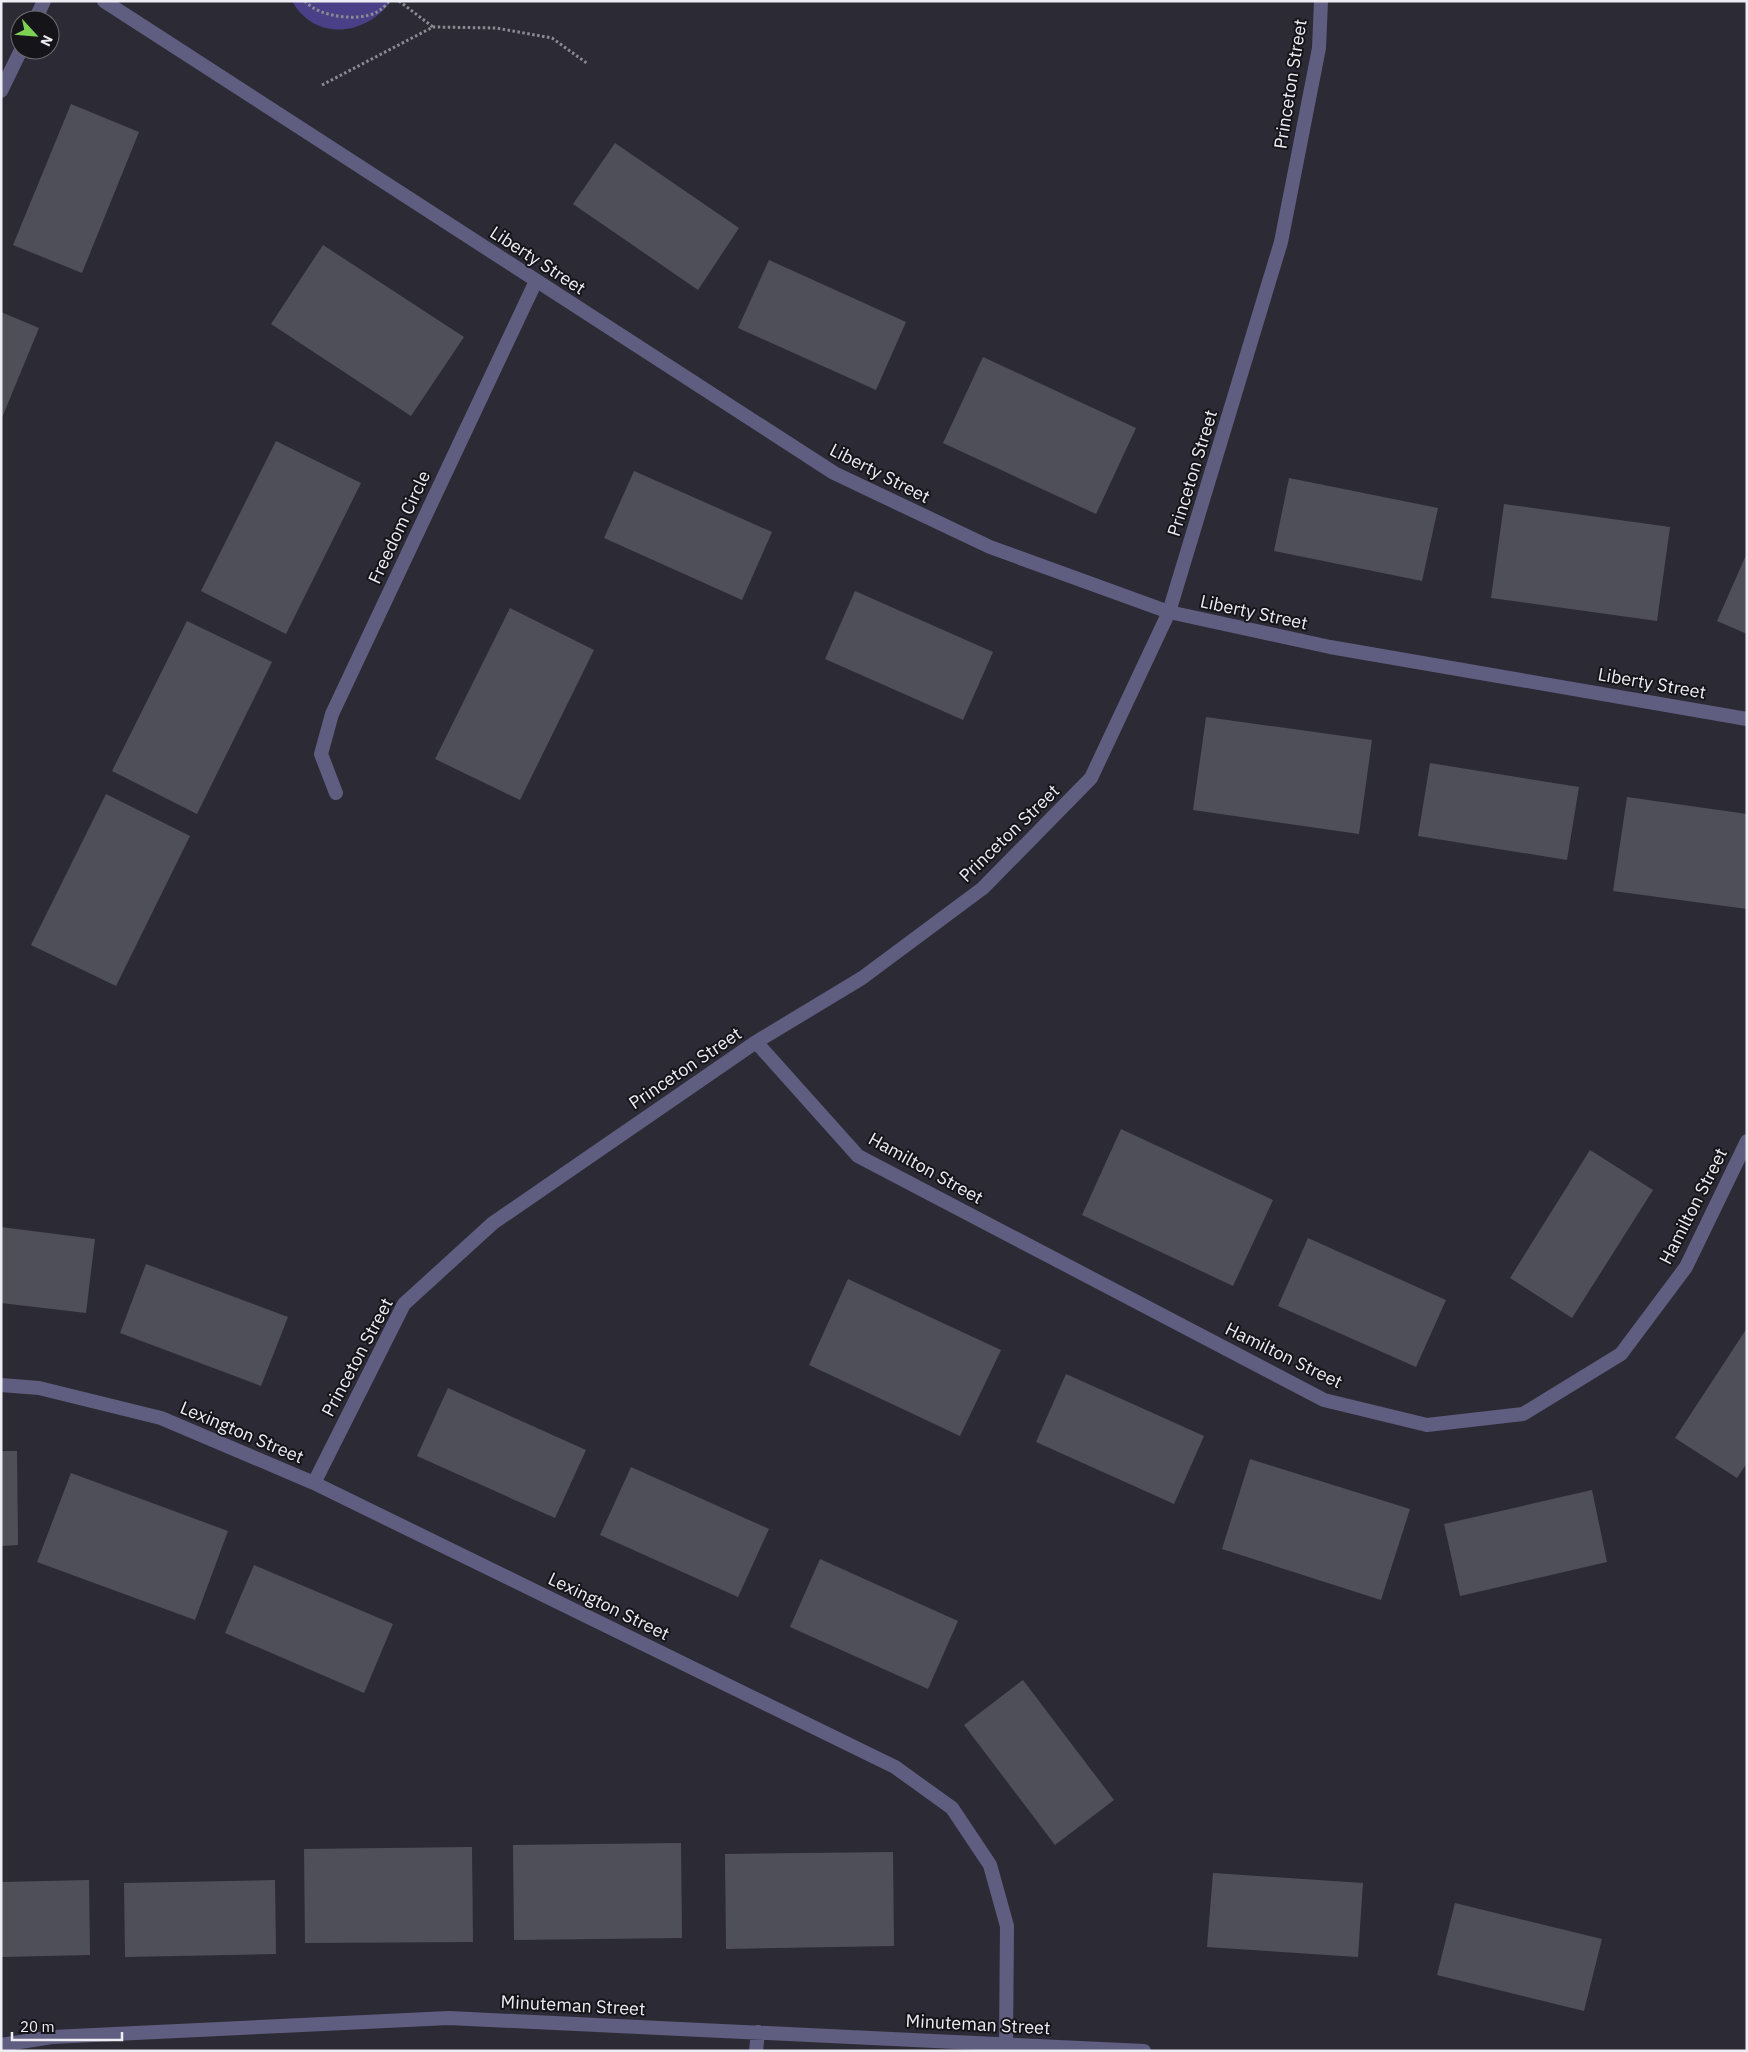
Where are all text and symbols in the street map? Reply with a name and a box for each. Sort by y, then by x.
north arrow [10,10,60,60]
street label: Princeton Street [1268,17,1312,151]
text: N [36,32,57,49]
street label: Liberty Street [486,221,590,299]
street label: Princeton Street [1162,407,1222,539]
street label: Liberty Street [826,438,934,508]
street label: Freedom Circle [363,467,435,587]
street label: Liberty Street [1198,589,1310,635]
street label: Liberty Street [1596,662,1708,704]
street label: Princeton Street [954,779,1064,887]
street label: Princeton Street [624,1022,746,1114]
street label: Hamilton Street [865,1127,987,1209]
street label: Hamilton Street [1654,1144,1732,1268]
street label: Princeton Street [316,1294,398,1420]
street label: Hamilton Street [1222,1317,1346,1393]
street label: Lexington Street [177,1396,307,1468]
street label: Lexington Street [545,1567,673,1645]
street label: Minuteman Street [500,1990,646,2020]
street label: Minuteman Street [905,2009,1051,2039]
scale bar [12,2010,122,2042]
text: 20 m [20,2017,55,2036]

